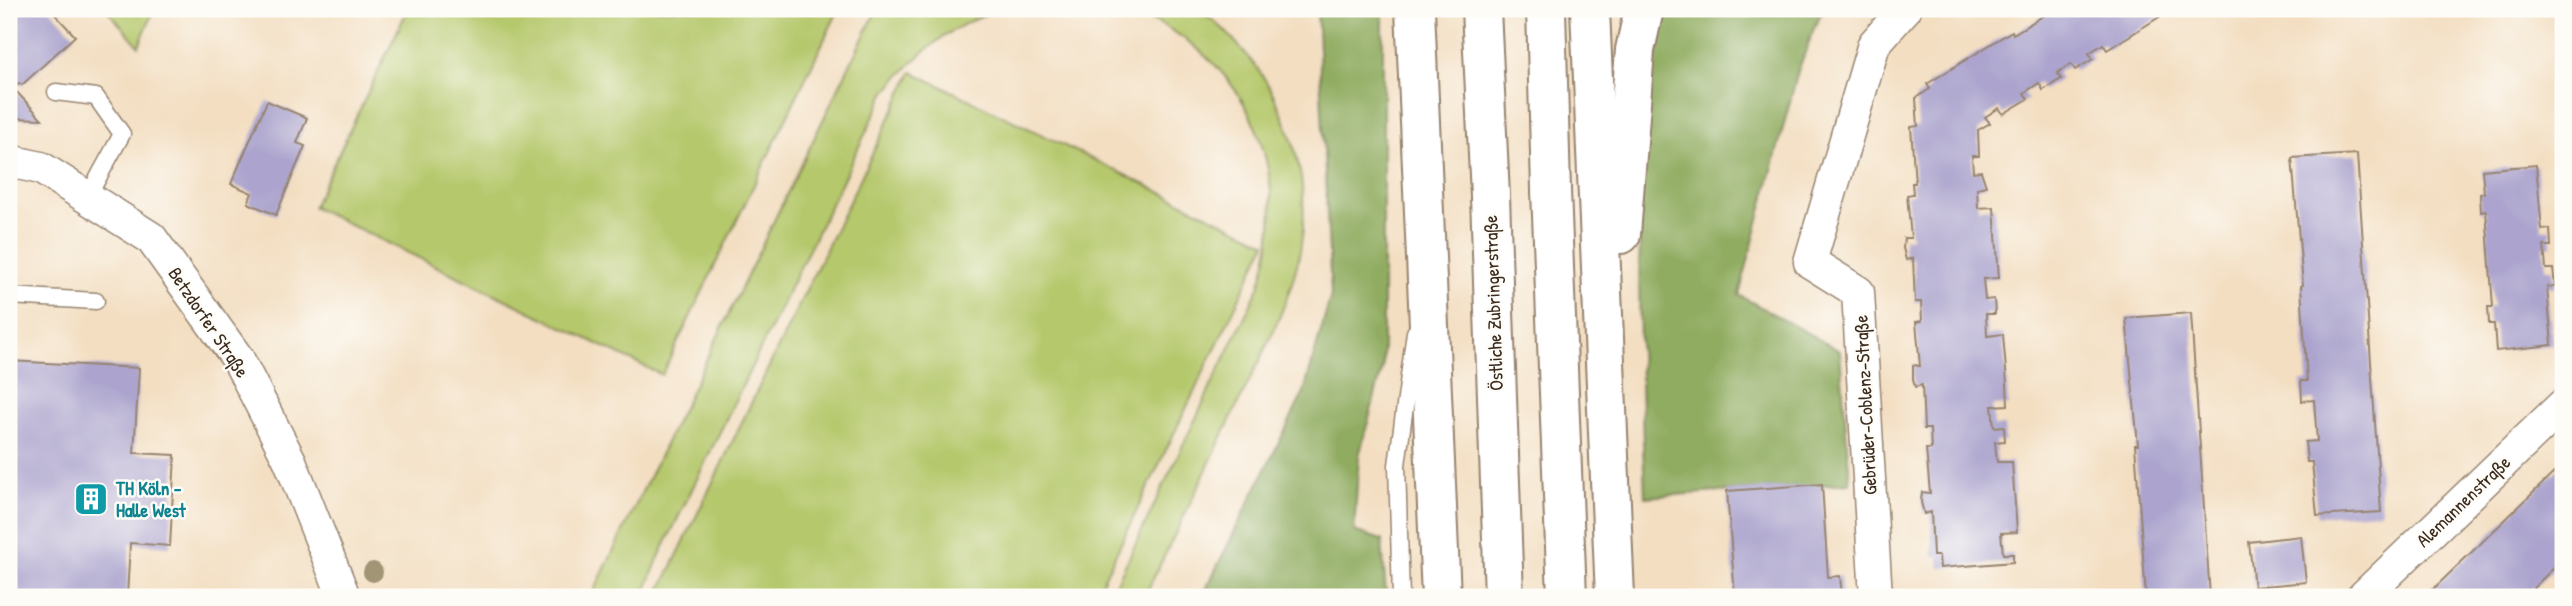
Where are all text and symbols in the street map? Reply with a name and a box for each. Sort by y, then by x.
street label: Östliche Zubringerstraße [1477,214,1509,391]
street label: Betzdorfer Straße [162,262,256,383]
street label: Gebrüder-Coblenz-Straße [1847,314,1883,496]
street label: Alemannenstraße [2410,449,2516,553]
place label: TH Köln - Halle West [115,475,187,523]
building icon: TH Köln - Halle West [72,480,110,518]

